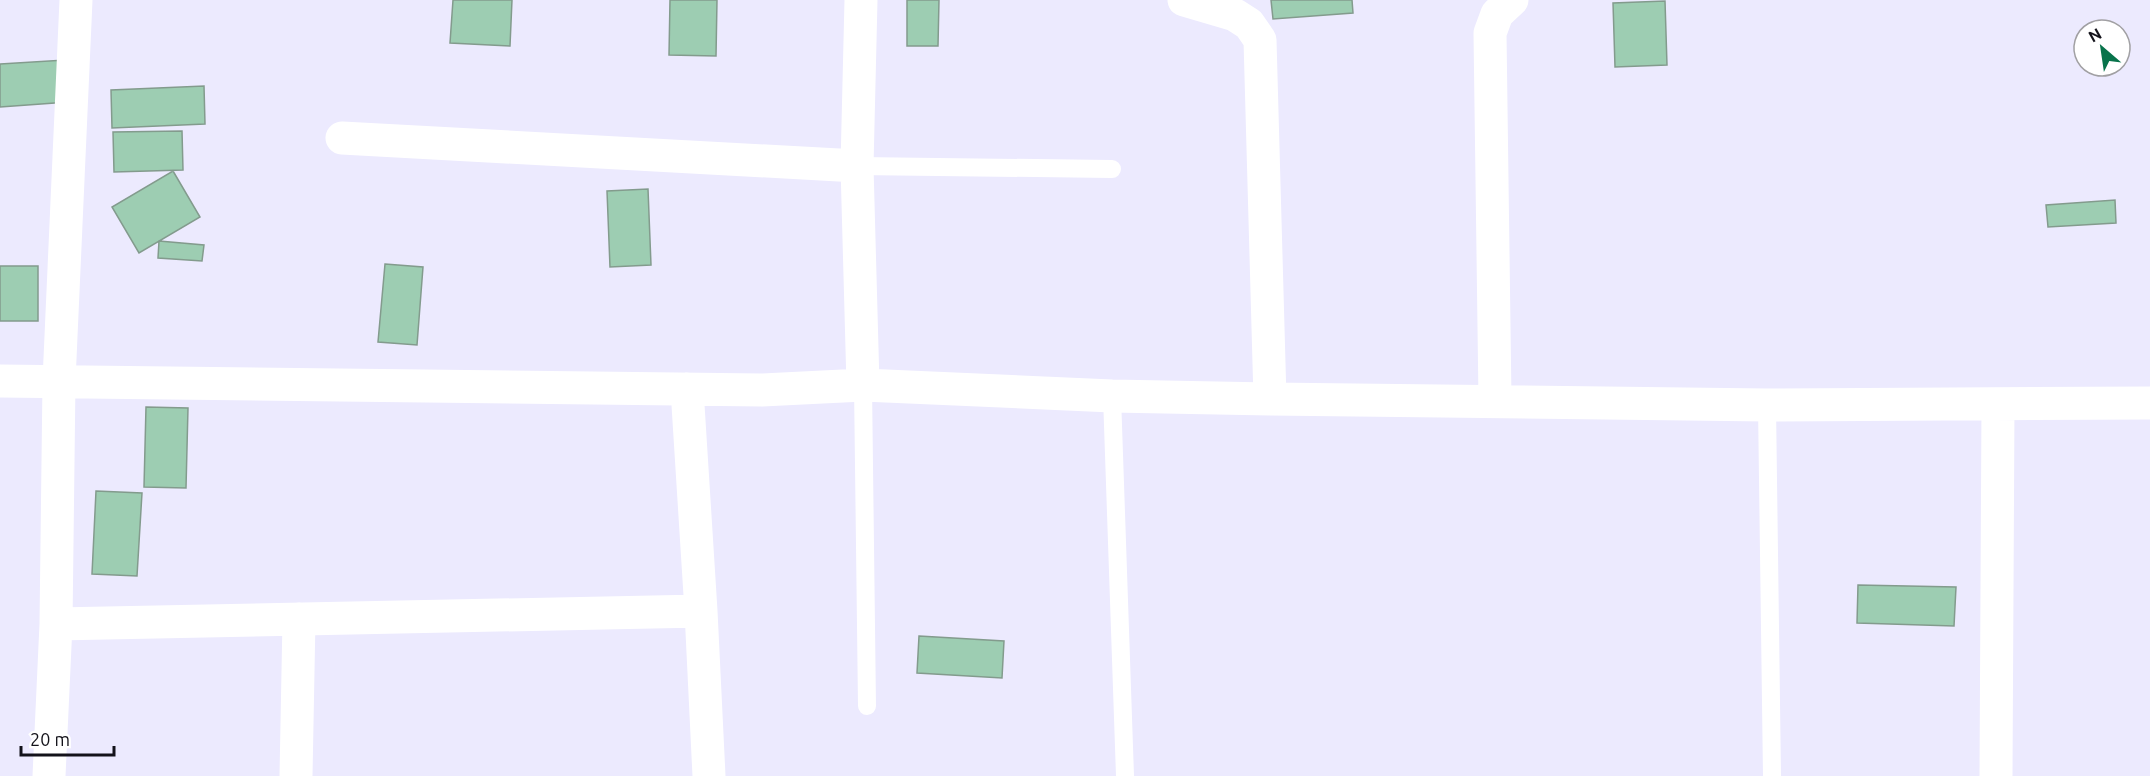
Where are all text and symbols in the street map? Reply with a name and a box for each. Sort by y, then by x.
north arrow [2072,18,2132,78]
text: N [2085,24,2104,46]
scale bar [21,719,114,757]
text: 20 m [30,729,70,749]

